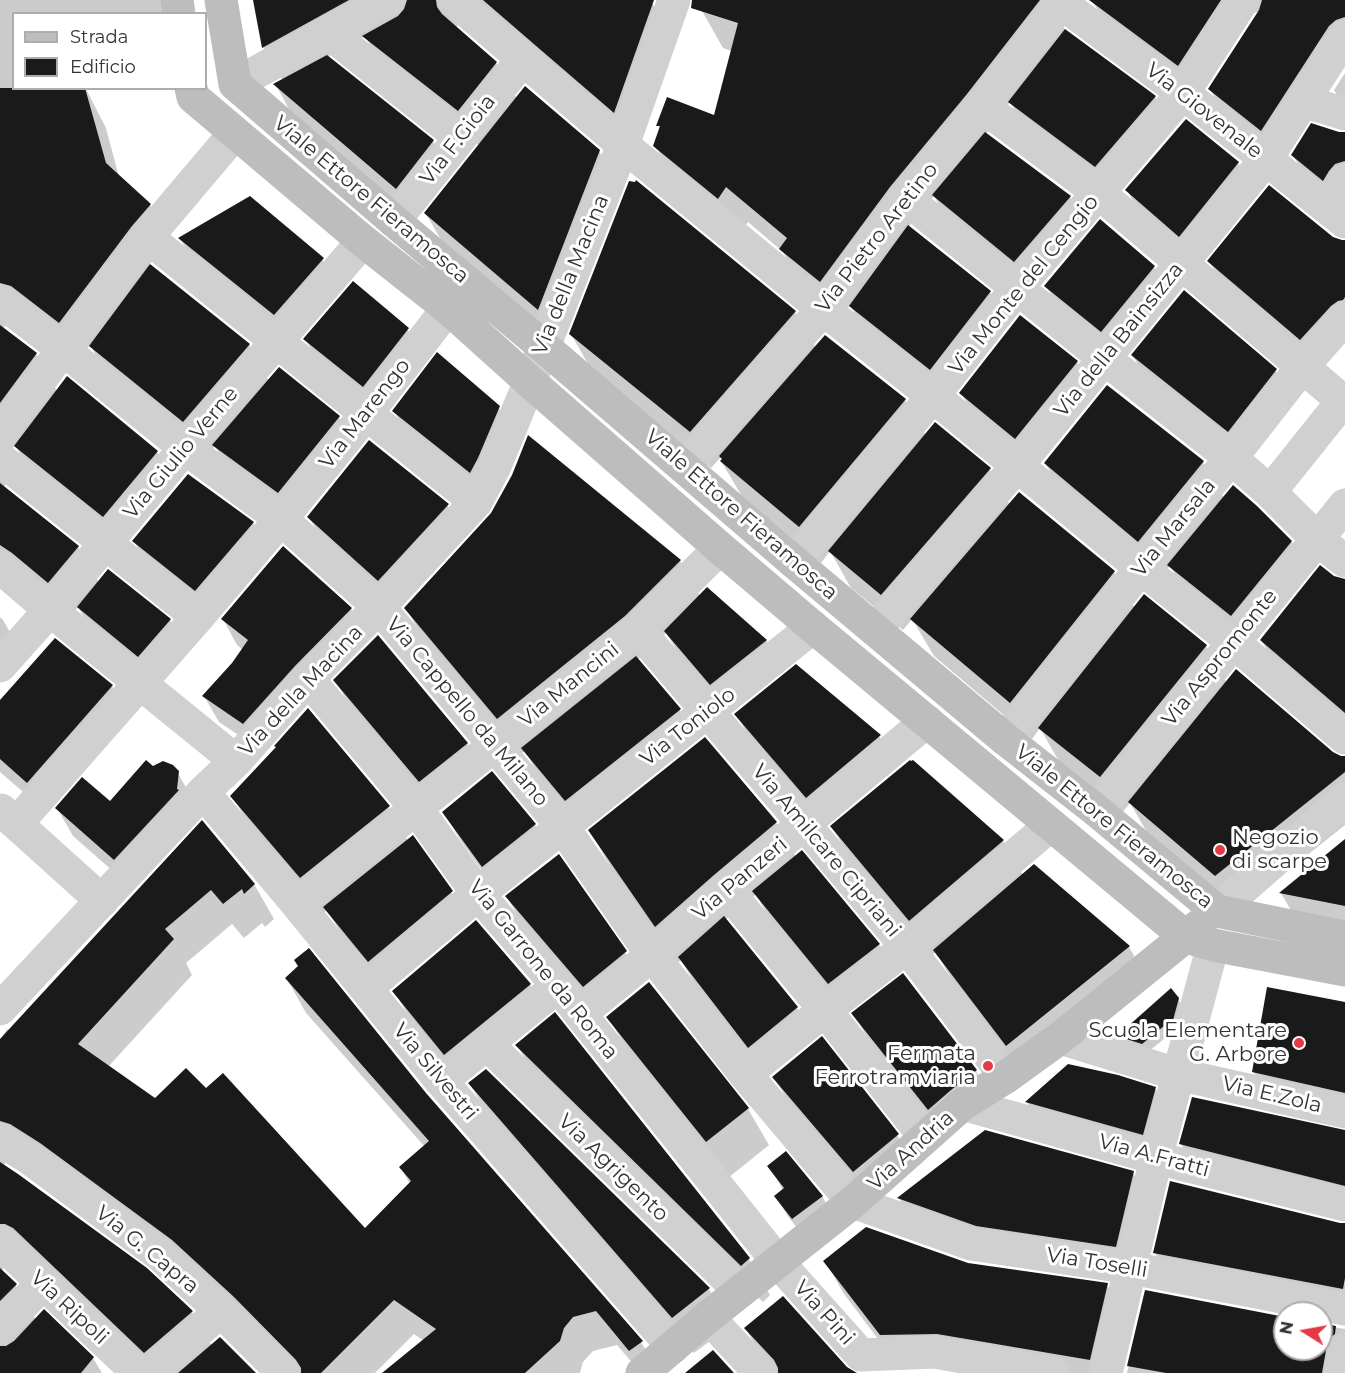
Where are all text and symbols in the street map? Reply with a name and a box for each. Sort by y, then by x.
legend [12,12,207,90]
text: Strada [70,26,128,48]
text: Edificio [70,56,136,78]
street label: Via Giovenale [1141,58,1267,164]
street label: Via F.Gioia [415,90,501,190]
street label: Viale Ettore Fieramosca [268,111,474,289]
street label: Via Pietro Aretino [810,158,944,318]
street label: Via Monte del Cengio [944,190,1104,380]
street label: Via della Macina [527,191,615,359]
street label: Via della Bainsizza [1049,258,1189,422]
street label: Via Marengo [314,354,416,474]
street label: Via Giulio Verne [118,382,244,524]
street label: Viale Ettore Fieramosca [639,424,843,606]
street label: Via Marsala [1127,474,1221,582]
street label: Via Aspromonte [1157,584,1283,732]
street label: Via Cappello da Milano [380,612,554,812]
street label: Via della Macina [234,620,368,762]
street label: Via Mancini [514,637,624,733]
street label: Via Toniolo [635,682,741,772]
street label: Viale Ettore Fieramosca [1010,739,1218,915]
street label: Via Amilcare Cipriani [746,759,906,943]
place label: Negozio di scarpe [1232,825,1327,875]
street label: Via Panzeri [687,832,793,926]
marker: Negozio di scarpe [1213,843,1227,857]
street label: Via Garrone da Roma [463,875,623,1065]
place label: Scuola Elementare G. Arbore [1089,1018,1287,1068]
street label: Via Silvestri [387,1019,483,1125]
marker: Scuola Elementare G. Arbore [1292,1036,1306,1050]
place label: Fermata Ferrotramviaria [815,1041,976,1091]
marker: Fermata Ferrotramviaria [981,1059,995,1073]
street label: Via E.Zola [1220,1071,1324,1119]
street label: Via Andria [863,1106,959,1196]
street label: Via Agrigento [553,1109,673,1227]
street label: Via A.Fratti [1096,1129,1212,1183]
street label: Via G. Capra [90,1201,204,1299]
street label: Via Toselli [1045,1243,1149,1283]
street label: Via Ripoli [25,1266,113,1350]
street label: Via Pini [788,1275,860,1351]
north arrow [1273,1301,1333,1361]
text: N [1276,1320,1297,1336]

